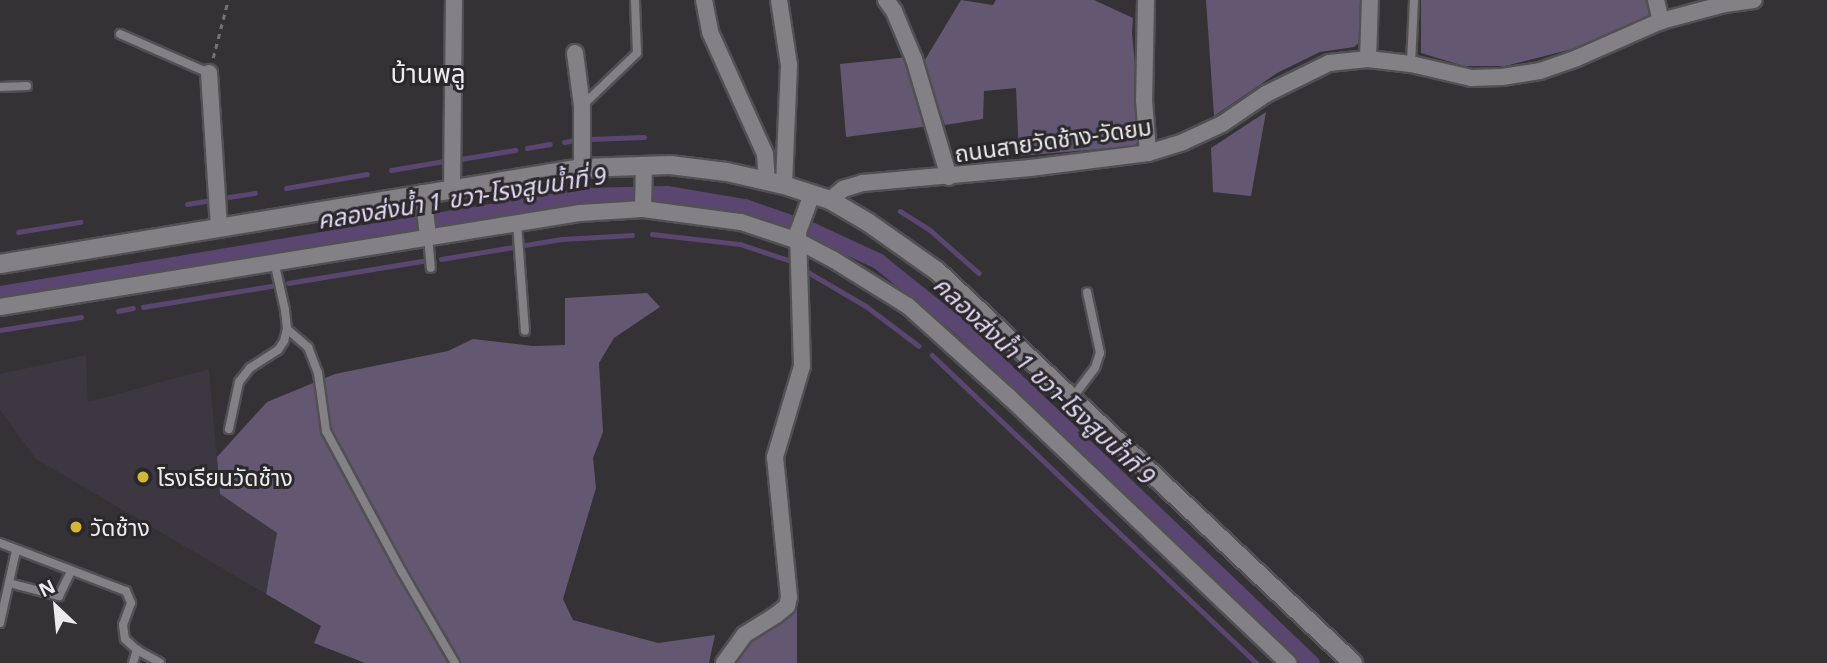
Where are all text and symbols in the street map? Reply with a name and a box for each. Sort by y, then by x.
district label: บ้านพลู [390,58,466,90]
street label: ถนนสายวัดช้าง-วัดยม [953,113,1153,167]
water label: คลองส่งน้ำ 1 ขวา-โรงสูบน้ำที่ 9 [315,160,609,234]
water label: คลองส่งน้ำ 1 ขวา-โรงสูบน้ำที่ 9 [928,270,1162,490]
place label: โรงเรียนวัดช้าง [157,463,293,491]
marker: โรงเรียนวัดช้าง [135,469,151,485]
place label: วัดช้าง [90,513,150,541]
marker: วัดช้าง [68,519,84,535]
north arrow [21,572,91,642]
text: N [34,573,59,603]

